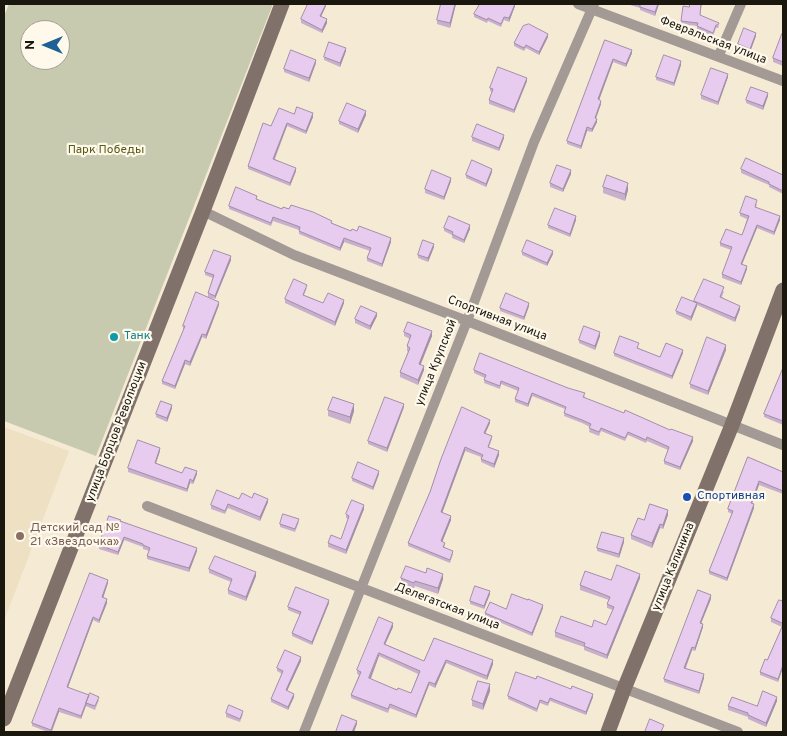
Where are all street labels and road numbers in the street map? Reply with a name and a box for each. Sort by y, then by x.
street label: Февральская улица [658,14,768,68]
street label: Спортивная улица [445,293,549,345]
street label: улица Крупской [413,318,461,408]
street label: улица Борцов Революции [84,360,150,504]
street label: улица Калинина [650,521,698,613]
street label: Делегатская улица [393,580,501,634]

